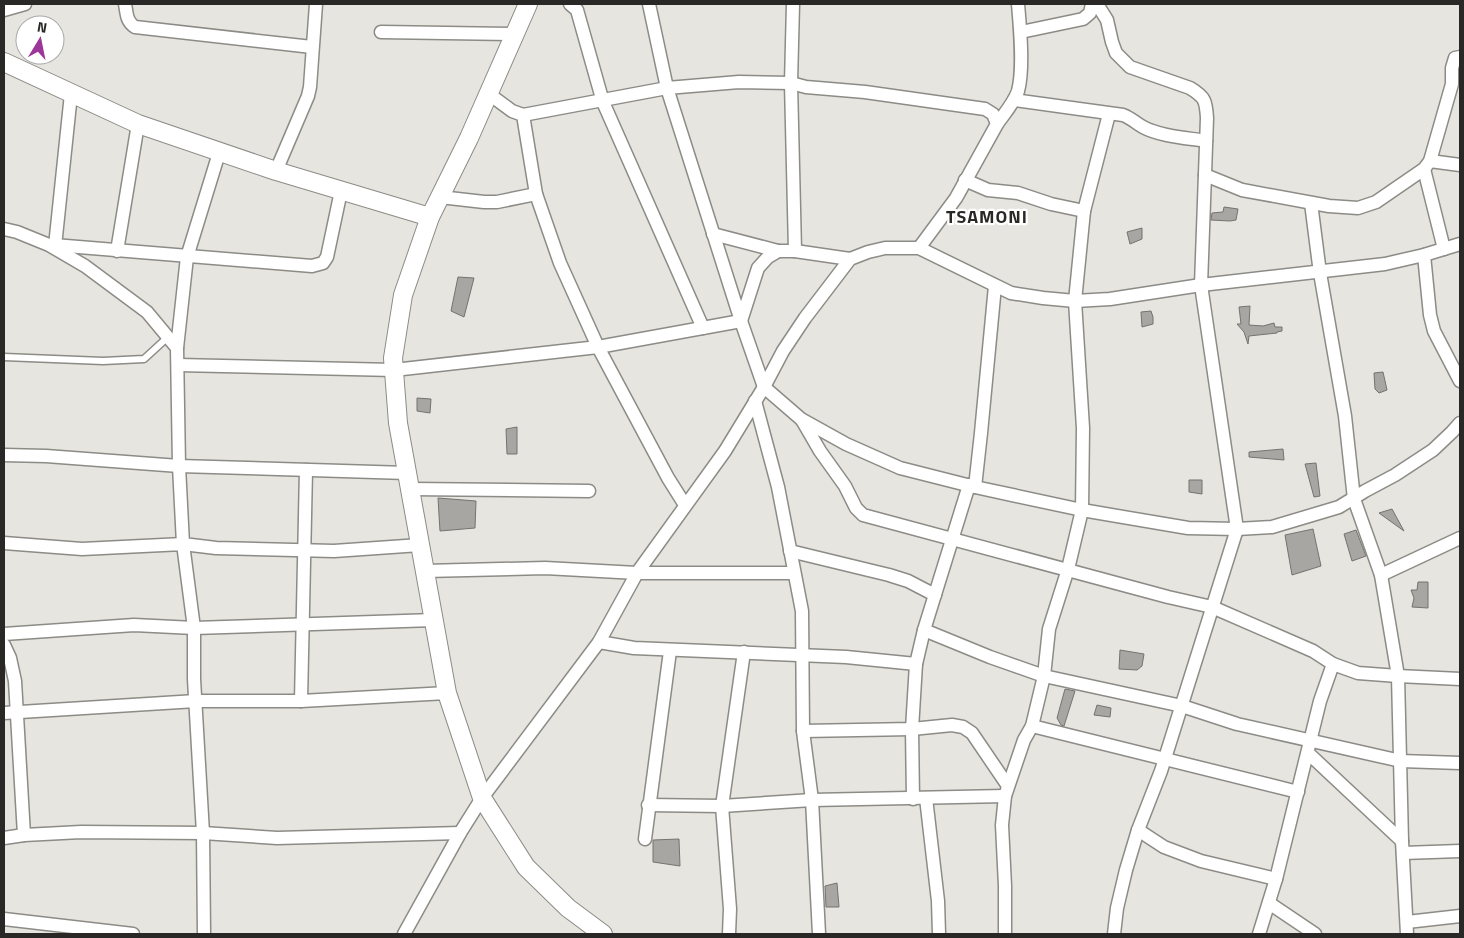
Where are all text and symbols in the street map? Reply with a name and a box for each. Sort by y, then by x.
north arrow [15,15,65,65]
text: N [36,16,49,38]
district label: TSAMONI [946,203,1028,230]

